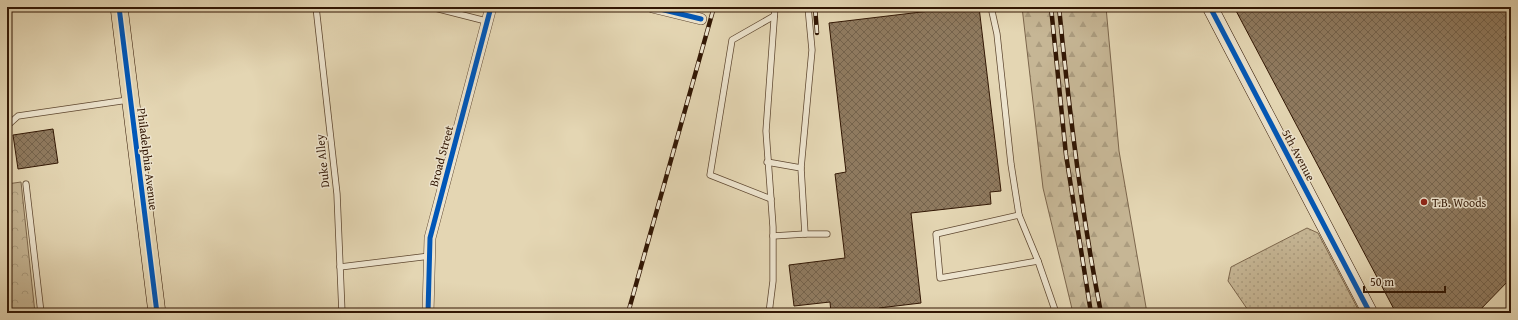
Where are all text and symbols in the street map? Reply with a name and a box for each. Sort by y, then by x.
street label: Philadelphia Avenue [133,107,163,211]
street label: Broad Street [425,123,458,189]
street label: 5th Avenue [1278,126,1320,184]
street label: Duke Alley [311,133,333,189]
place label: T.B. Woods [1432,194,1487,211]
marker: T.B. Woods [1419,197,1429,207]
scale bar [1364,268,1445,294]
text: 50 m [1370,273,1394,290]

